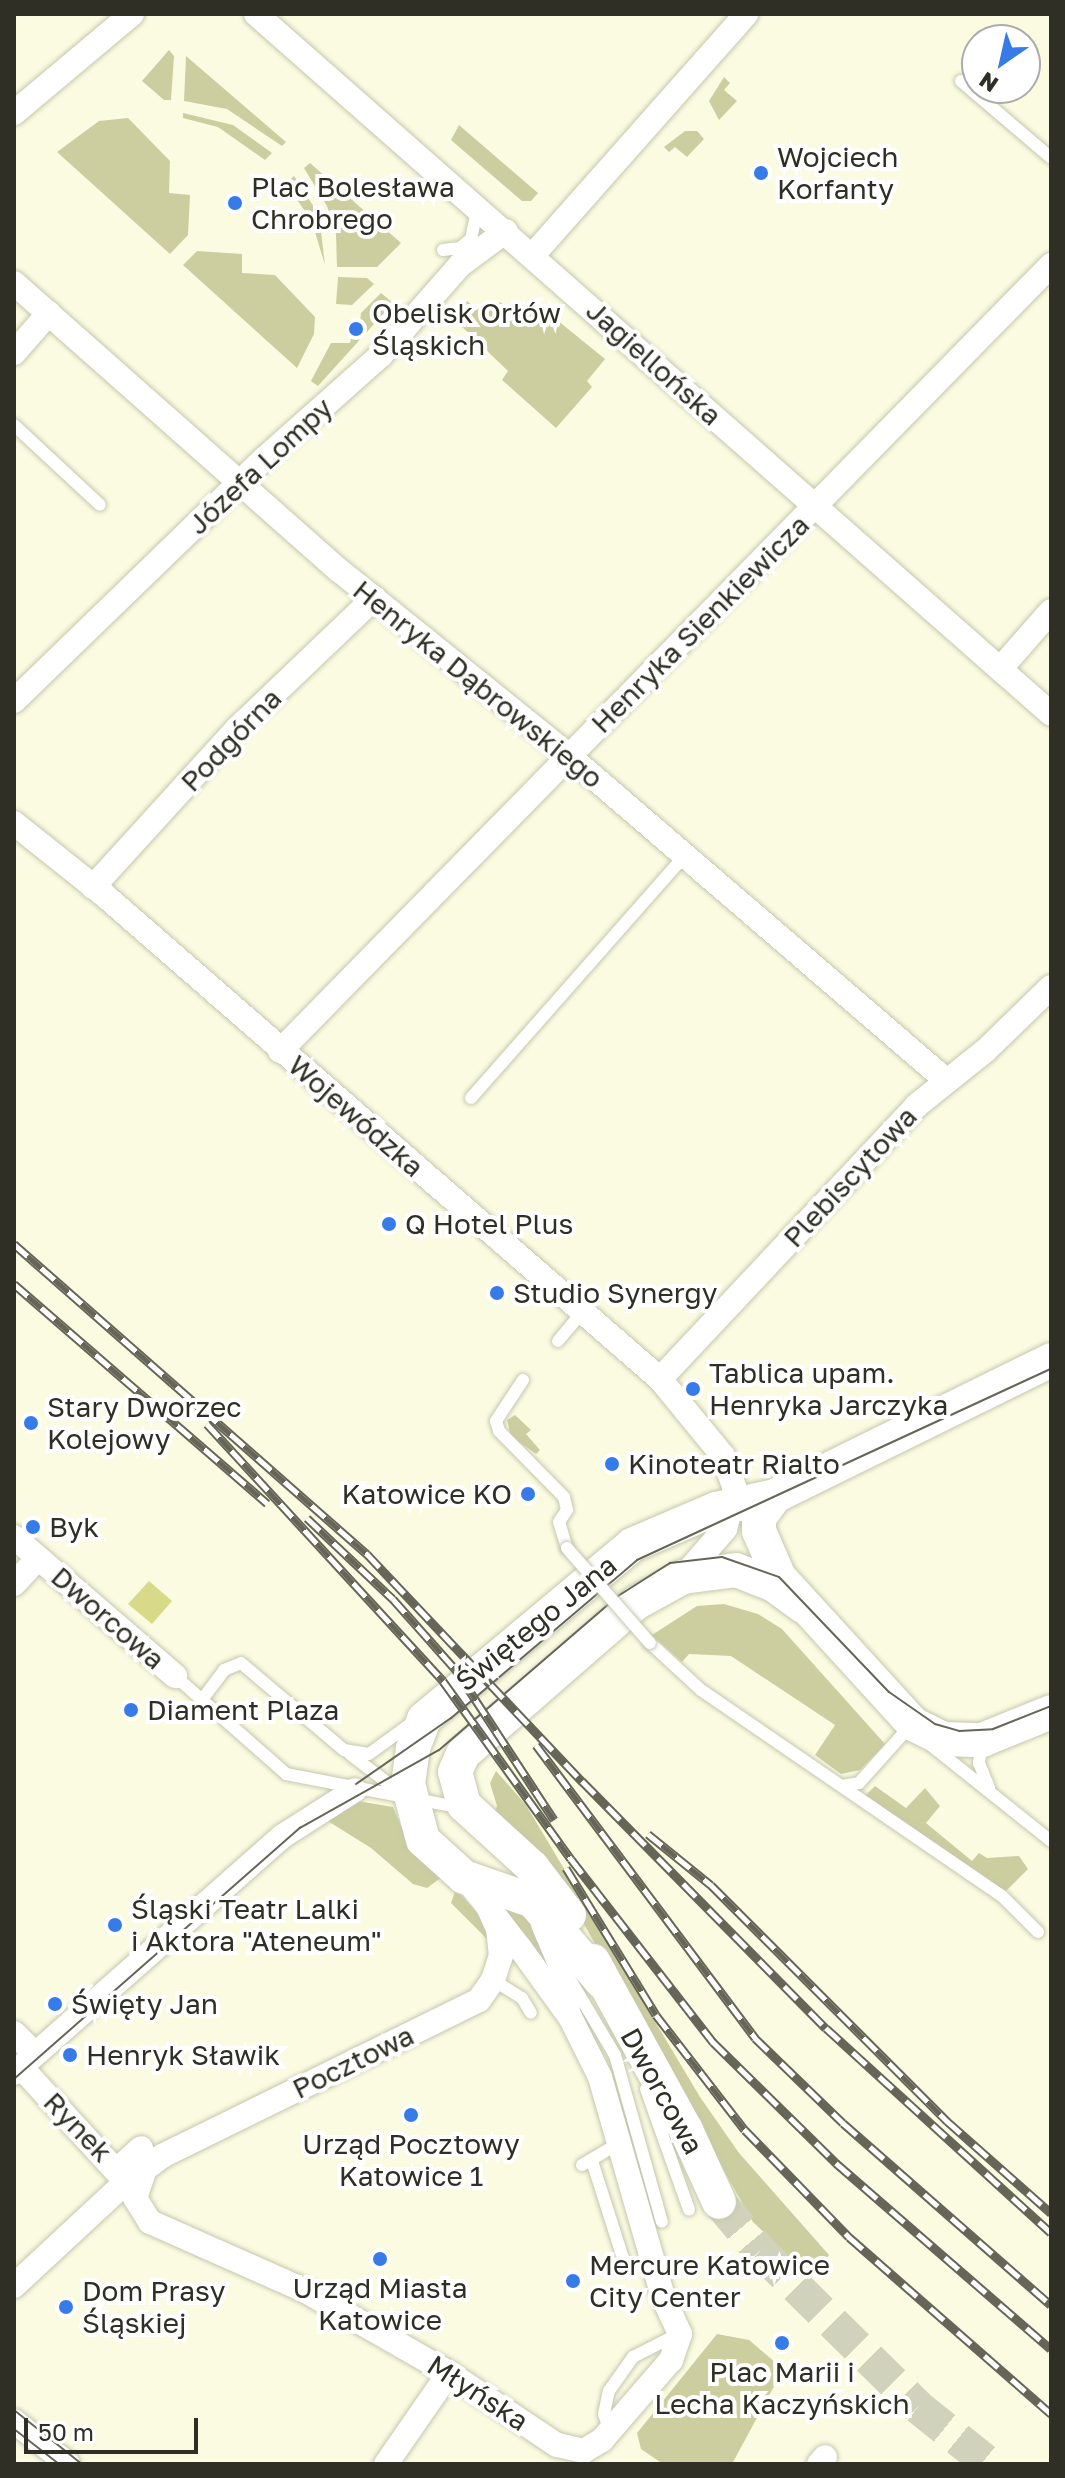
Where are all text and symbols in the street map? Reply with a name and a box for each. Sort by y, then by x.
north arrow [961,24,1041,104]
text: N [974,67,1003,99]
place label: Wojciech Korfanty [777,140,899,206]
marker: Wojciech Korfanty [752,164,770,182]
place label: Plac Bolesława Chrobrego [251,170,455,236]
marker: Plac Bolesława Chrobrego [226,194,244,212]
street label: Jagiellońska [580,294,728,432]
place label: Obelisk Orłów Śląskich [372,296,561,362]
marker: Obelisk Orłów Śląskich [347,320,365,338]
street label: Józefa Lompy [181,391,339,541]
street label: Henryka Sienkiewicza [584,508,816,740]
street label: Henryka Dąbrowskiego [346,573,610,795]
street label: Podgórna [174,682,288,798]
street label: Wojewódzka [282,1048,430,1184]
street label: Plebiscytowa [776,1100,924,1254]
place label: Q Hotel Plus [405,1207,573,1241]
marker: Q Hotel Plus [380,1215,398,1233]
place label: Studio Synergy [513,1276,717,1310]
marker: Studio Synergy [488,1284,506,1302]
place label: Tablica upam. Henryka Jarczyka [709,1356,948,1422]
marker: Tablica upam. Henryka Jarczyka [684,1380,702,1398]
place label: Stary Dworzec Kolejowy [47,1390,242,1456]
marker: Stary Dworzec Kolejowy [22,1414,40,1432]
place label: Kinoteatr Rialto [628,1447,840,1481]
marker: Kinoteatr Rialto [603,1455,621,1473]
place label: Katowice KO [342,1477,512,1511]
marker: Katowice KO [519,1485,537,1503]
place label: Byk [49,1510,99,1544]
marker: Byk [24,1518,42,1536]
street label: Świętego Jana [449,1548,623,1698]
street label: Dworcowa [44,1560,172,1676]
place label: Diament Plaza [147,1693,339,1727]
marker: Diament Plaza [122,1701,140,1719]
place label: Śląski Teatr Lalki i Aktora "Ateneum" [131,1892,382,1958]
marker: Śląski Teatr Lalki i Aktora "Ateneum" [106,1916,124,1934]
place label: Święty Jan [71,1987,218,2021]
marker: Święty Jan [46,1995,64,2013]
street label: Pocztowa [287,2018,419,2106]
street label: Dworcowa [614,2022,710,2160]
place label: Henryk Sławik [86,2038,280,2072]
marker: Henryk Sławik [61,2046,79,2064]
street label: Rynek [37,2085,119,2169]
marker: Urząd Pocztowy Katowice 1 [402,2106,420,2124]
place label: Urząd Pocztowy Katowice 1 [302,2127,520,2193]
place label: Mercure Katowice City Center [589,2248,830,2314]
marker: Urząd Miasta Katowice [371,2250,389,2268]
place label: Urząd Miasta Katowice [292,2271,468,2337]
marker: Mercure Katowice City Center [564,2272,582,2290]
place label: Dom Prasy Śląskiej [82,2274,225,2340]
marker: Dom Prasy Śląskiej [57,2298,75,2316]
marker: Plac Marii i Lecha Kaczyńskich [773,2334,791,2352]
street label: Młyńska [421,2348,535,2438]
place label: Plac Marii i Lecha Kaczyńskich [654,2355,910,2421]
scale bar [28,2402,202,2452]
text: 50 m [38,2417,94,2446]

